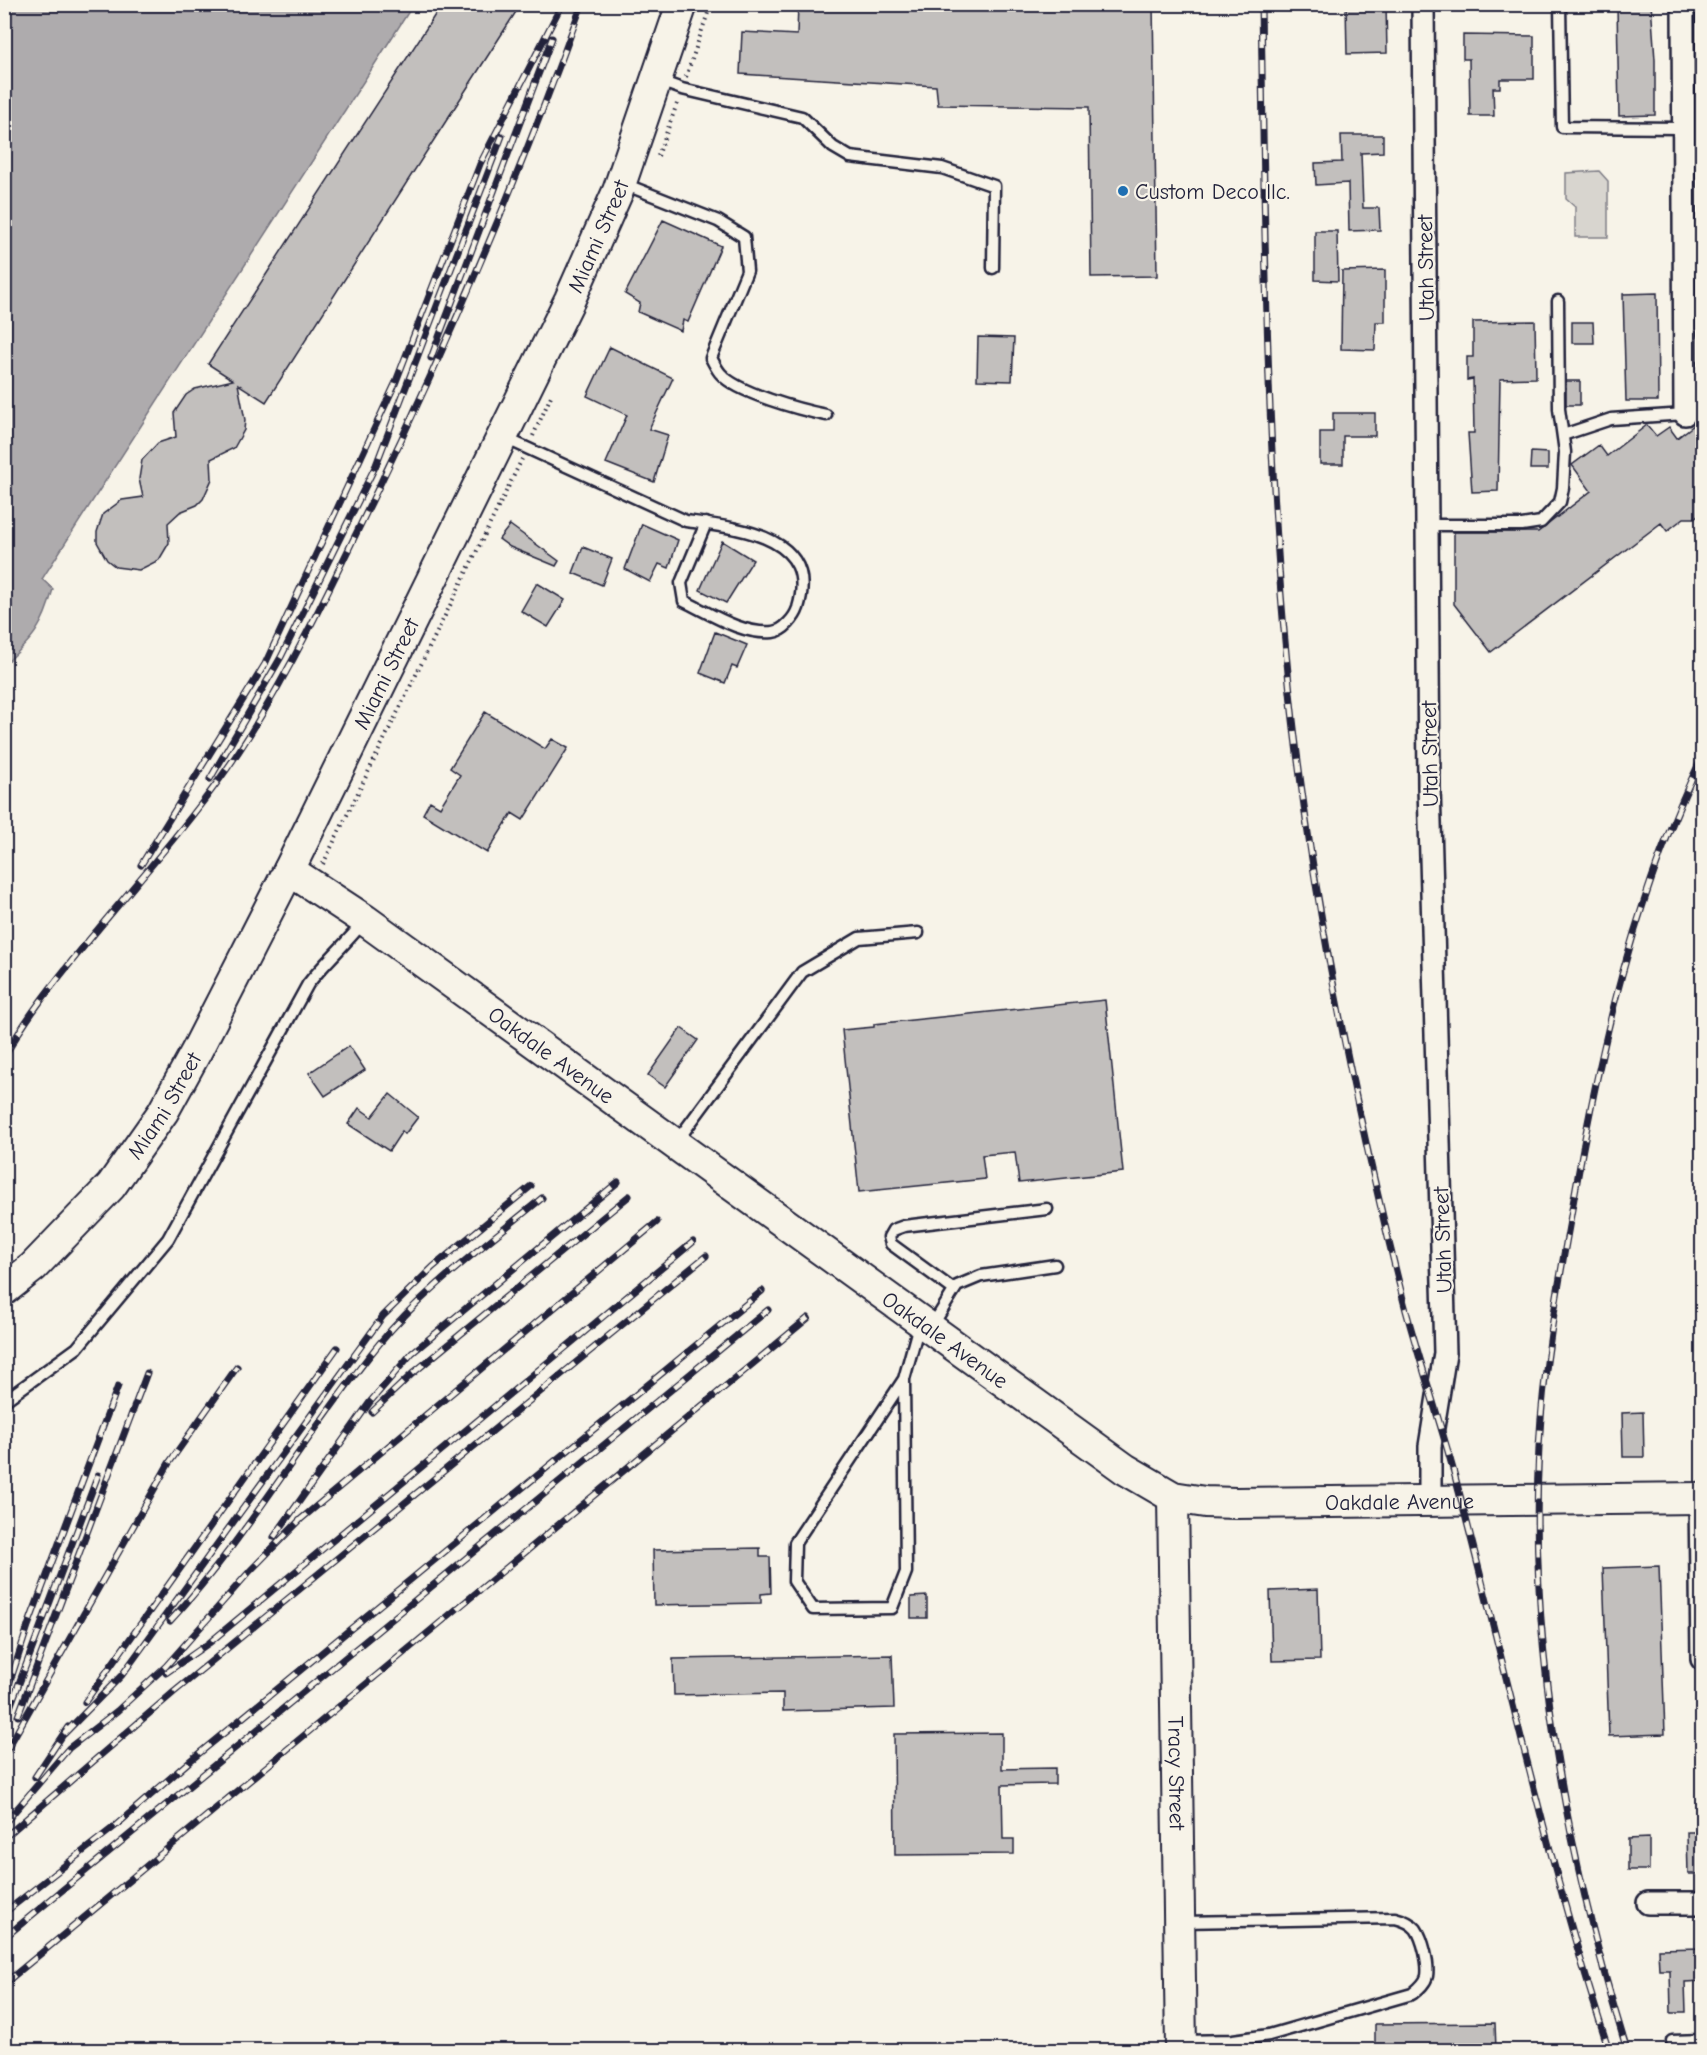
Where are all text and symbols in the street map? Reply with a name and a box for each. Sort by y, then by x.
street label: Miami Street [563,176,635,297]
place label: Custom Deco llc. [1135,179,1290,205]
marker: Custom Deco llc. [1116,184,1130,198]
street label: Utah Street [1412,214,1440,321]
street label: Miami Street [348,613,425,734]
street label: Utah Street [1416,700,1444,807]
street label: Oakdale Avenue [483,1001,619,1110]
street label: Miami Street [122,1047,208,1164]
street label: Utah Street [1428,1186,1458,1294]
street label: Oakdale Avenue [877,1286,1013,1394]
street label: Oakdale Avenue [1325,1488,1474,1516]
street label: Tracy Street [1162,1716,1190,1831]

